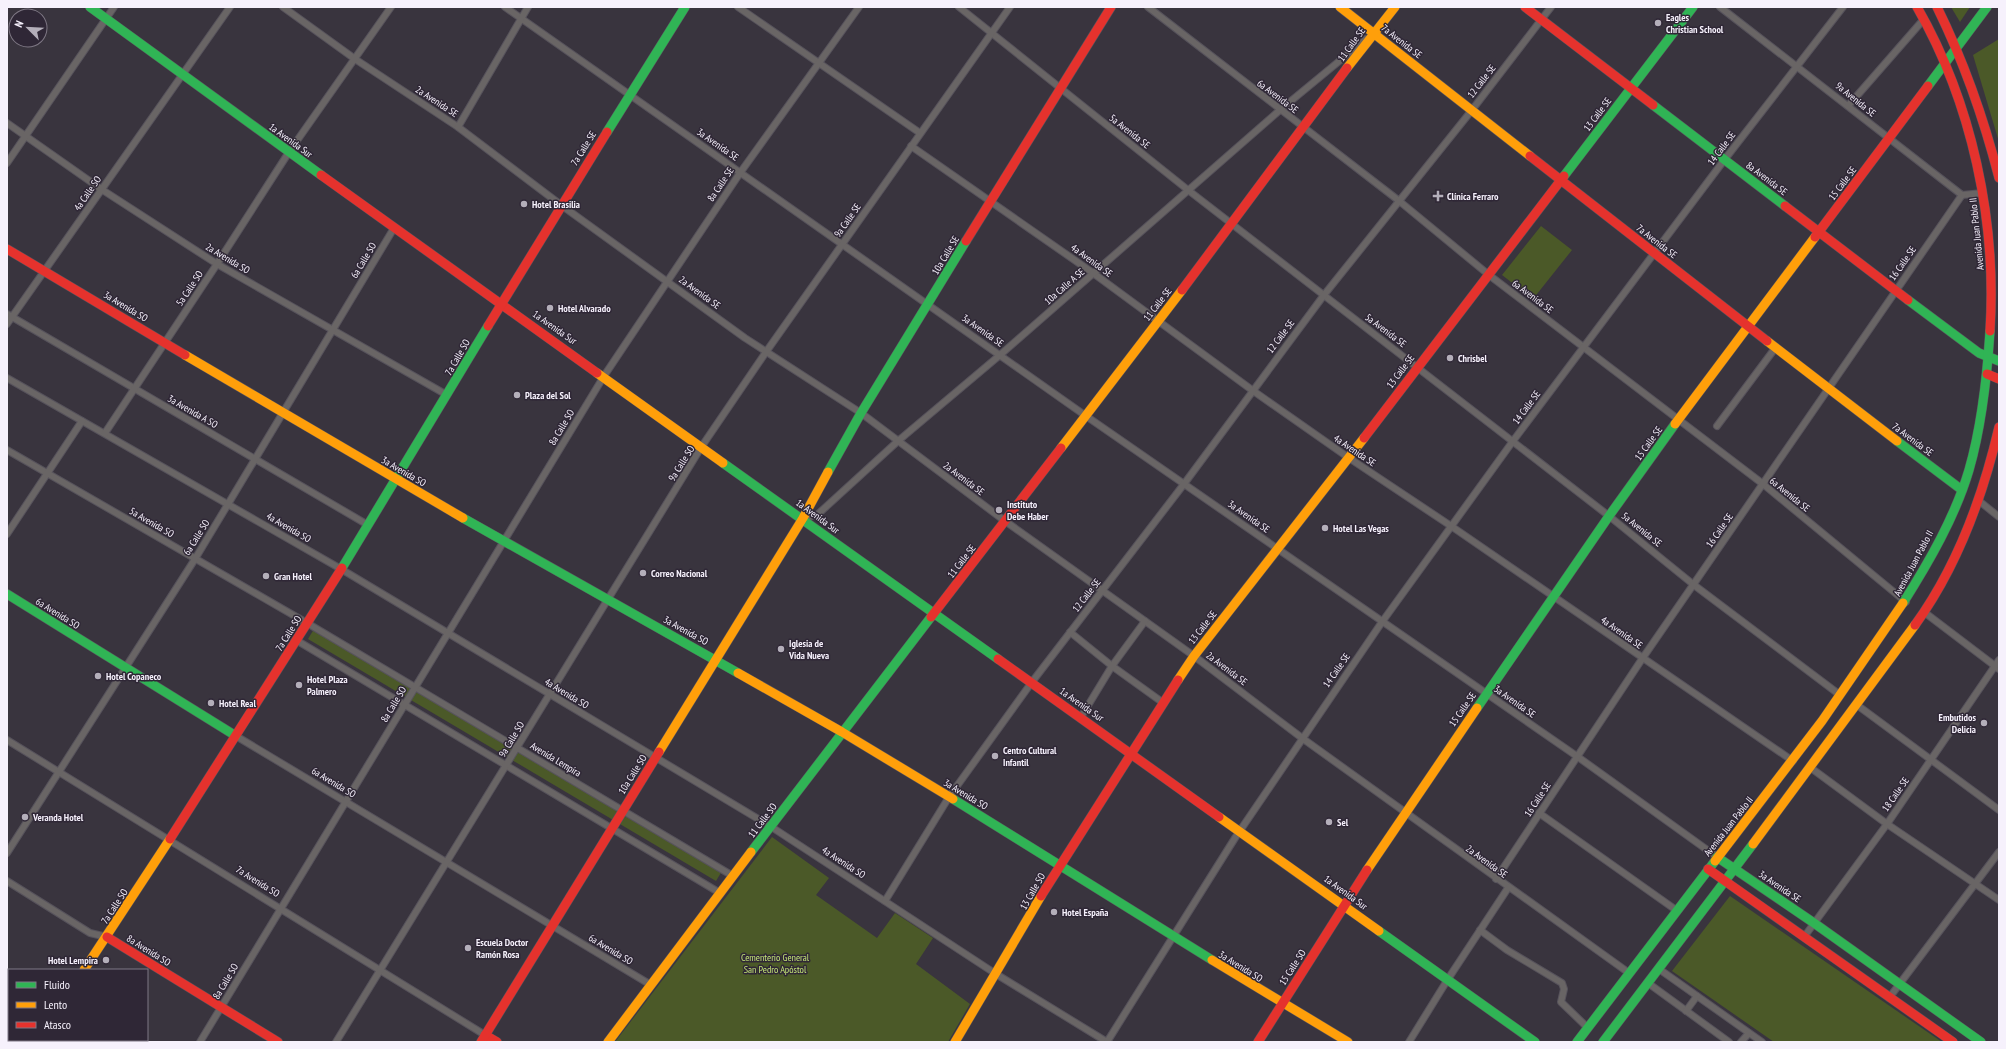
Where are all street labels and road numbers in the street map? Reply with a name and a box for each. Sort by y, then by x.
street label: 7a Avenida SE [1379,21,1425,61]
street label: 11 Calle SE [1335,25,1368,64]
street label: 12 Calle SE [1464,62,1499,101]
street label: 6a Avenida SE [1254,77,1301,116]
street label: 9a Avenida SE [1833,79,1879,120]
street label: 2a Avenida SE [413,83,461,120]
street label: 13 Calle SE [1580,95,1614,134]
street label: 5a Avenida SE [1107,111,1153,151]
street label: 1a Avenida Sur [266,120,315,161]
street label: 3a Avenida SE [694,125,741,164]
street label: 7a Calle SE [568,129,599,168]
street label: 14 Calle SE [1704,129,1738,168]
street label: 8a Avenida SE [1743,159,1790,198]
street label: 15 Calle SE [1825,164,1859,203]
street label: 8a Calle SE [704,165,737,204]
street label: 4a Calle SO [71,173,104,213]
street label: Avenida Juan Pablo II [1966,197,1987,271]
street label: 9a Calle SE [831,201,864,240]
street label: 7a Avenida SE [1634,221,1680,261]
street label: 10a Calle SE [929,233,962,277]
street label: 6a Calle SO [348,239,379,281]
street label: 2a Avenida SO [203,240,253,277]
street label: 4a Avenida SE [1068,241,1115,280]
street label: 16 Calle SE [1886,244,1919,283]
street label: 10a Calle A SE [1041,265,1087,307]
street label: 5a Calle SO [173,268,206,308]
street label: 2a Avenida SE [676,273,723,312]
street label: 6a Avenida SE [1509,277,1556,316]
street label: 11 Calle SE [1140,285,1175,324]
street label: 3a Avenida SO [101,288,151,325]
street label: 1a Avenida Sur [530,307,580,348]
street label: 3a Avenida SE [959,311,1006,350]
street label: 5a Avenida SE [1362,311,1409,350]
street label: 12 Calle SE [1263,317,1297,356]
street label: 7a Calle SO [442,336,473,378]
street label: 13 Calle SE [1383,352,1417,391]
street label: 14 Calle SE [1509,388,1543,427]
street label: 3a Avenida A SO [165,392,221,431]
street label: 8a Calle SO [546,406,577,448]
street label: 7a Avenida SE [1890,420,1936,459]
street label: 15 Calle SE [1632,424,1665,463]
street label: 4a Avenida SE [1331,432,1378,469]
street label: 9a Calle SO [665,443,698,484]
street label: 3a Avenida SO [379,453,429,490]
street label: 2a Avenida SE [940,459,987,498]
street label: 6a Avenida SE [1767,474,1813,515]
street label: 1a Avenida Sur [793,496,842,537]
street label: 3a Avenida SE [1225,497,1272,536]
street label: 5a Avenida SO [127,504,177,541]
street label: 4a Avenida SO [264,509,314,546]
street label: 5a Avenida SE [1619,509,1665,550]
street label: 16 Calle SE [1703,511,1736,550]
street label: 6a Calle SO [180,517,213,558]
street label: Avenida Juan Pablo II [1891,528,1936,598]
street label: 11 Calle SE [944,542,979,581]
street label: 12 Calle SE [1069,576,1104,615]
street label: 6a Avenida SO [33,595,83,632]
street label: 13 Calle SE [1185,608,1220,647]
street label: 7a Calle SO [272,613,305,654]
street label: 3a Avenida SO [661,613,711,648]
street label: 4a Avenida SE [1598,613,1645,652]
street label: 2a Avenida SE [1203,649,1250,688]
street label: 14 Calle SE [1320,651,1353,690]
street label: 4a Avenida SO [542,675,592,712]
street label: 3a Avenida SE [1491,682,1538,721]
street label: 8a Calle SO [378,683,409,725]
street label: 1a Avenida Sur [1057,684,1107,725]
street label: 15 Calle SE [1446,690,1479,729]
street label: 9a Calle SO [496,718,527,760]
street label: Avenida Lempira [528,739,584,780]
street label: 10a Calle SO [615,752,650,796]
street label: 6a Avenida SO [309,764,359,801]
street label: 18 Calle SE [1879,775,1912,814]
street label: 3a Avenida SO [941,776,991,813]
street label: 16 Calle SE [1521,779,1554,819]
street label: Avenida Juan Pablo II [1701,794,1756,859]
street label: 11 Calle SO [745,800,780,840]
street label: 2a Avenida SE [1463,842,1510,881]
street label: 4a Avenida SO [819,843,868,882]
street label: 7a Avenida SO [233,863,283,900]
street label: 3a Avenida SE [1756,868,1803,905]
street label: 13 Calle SO [1017,870,1048,912]
street label: 1a Avenida Sur [1321,872,1370,913]
street label: 7a Calle SO [98,886,131,926]
street label: 6a Avenida SO [586,931,636,968]
street label: 8a Avenida SO [124,932,174,969]
street label: 15 Calle SO [1276,946,1309,988]
street label: 3a Avenida SO [1216,948,1266,985]
street label: 8a Calle SO [210,960,241,1002]

